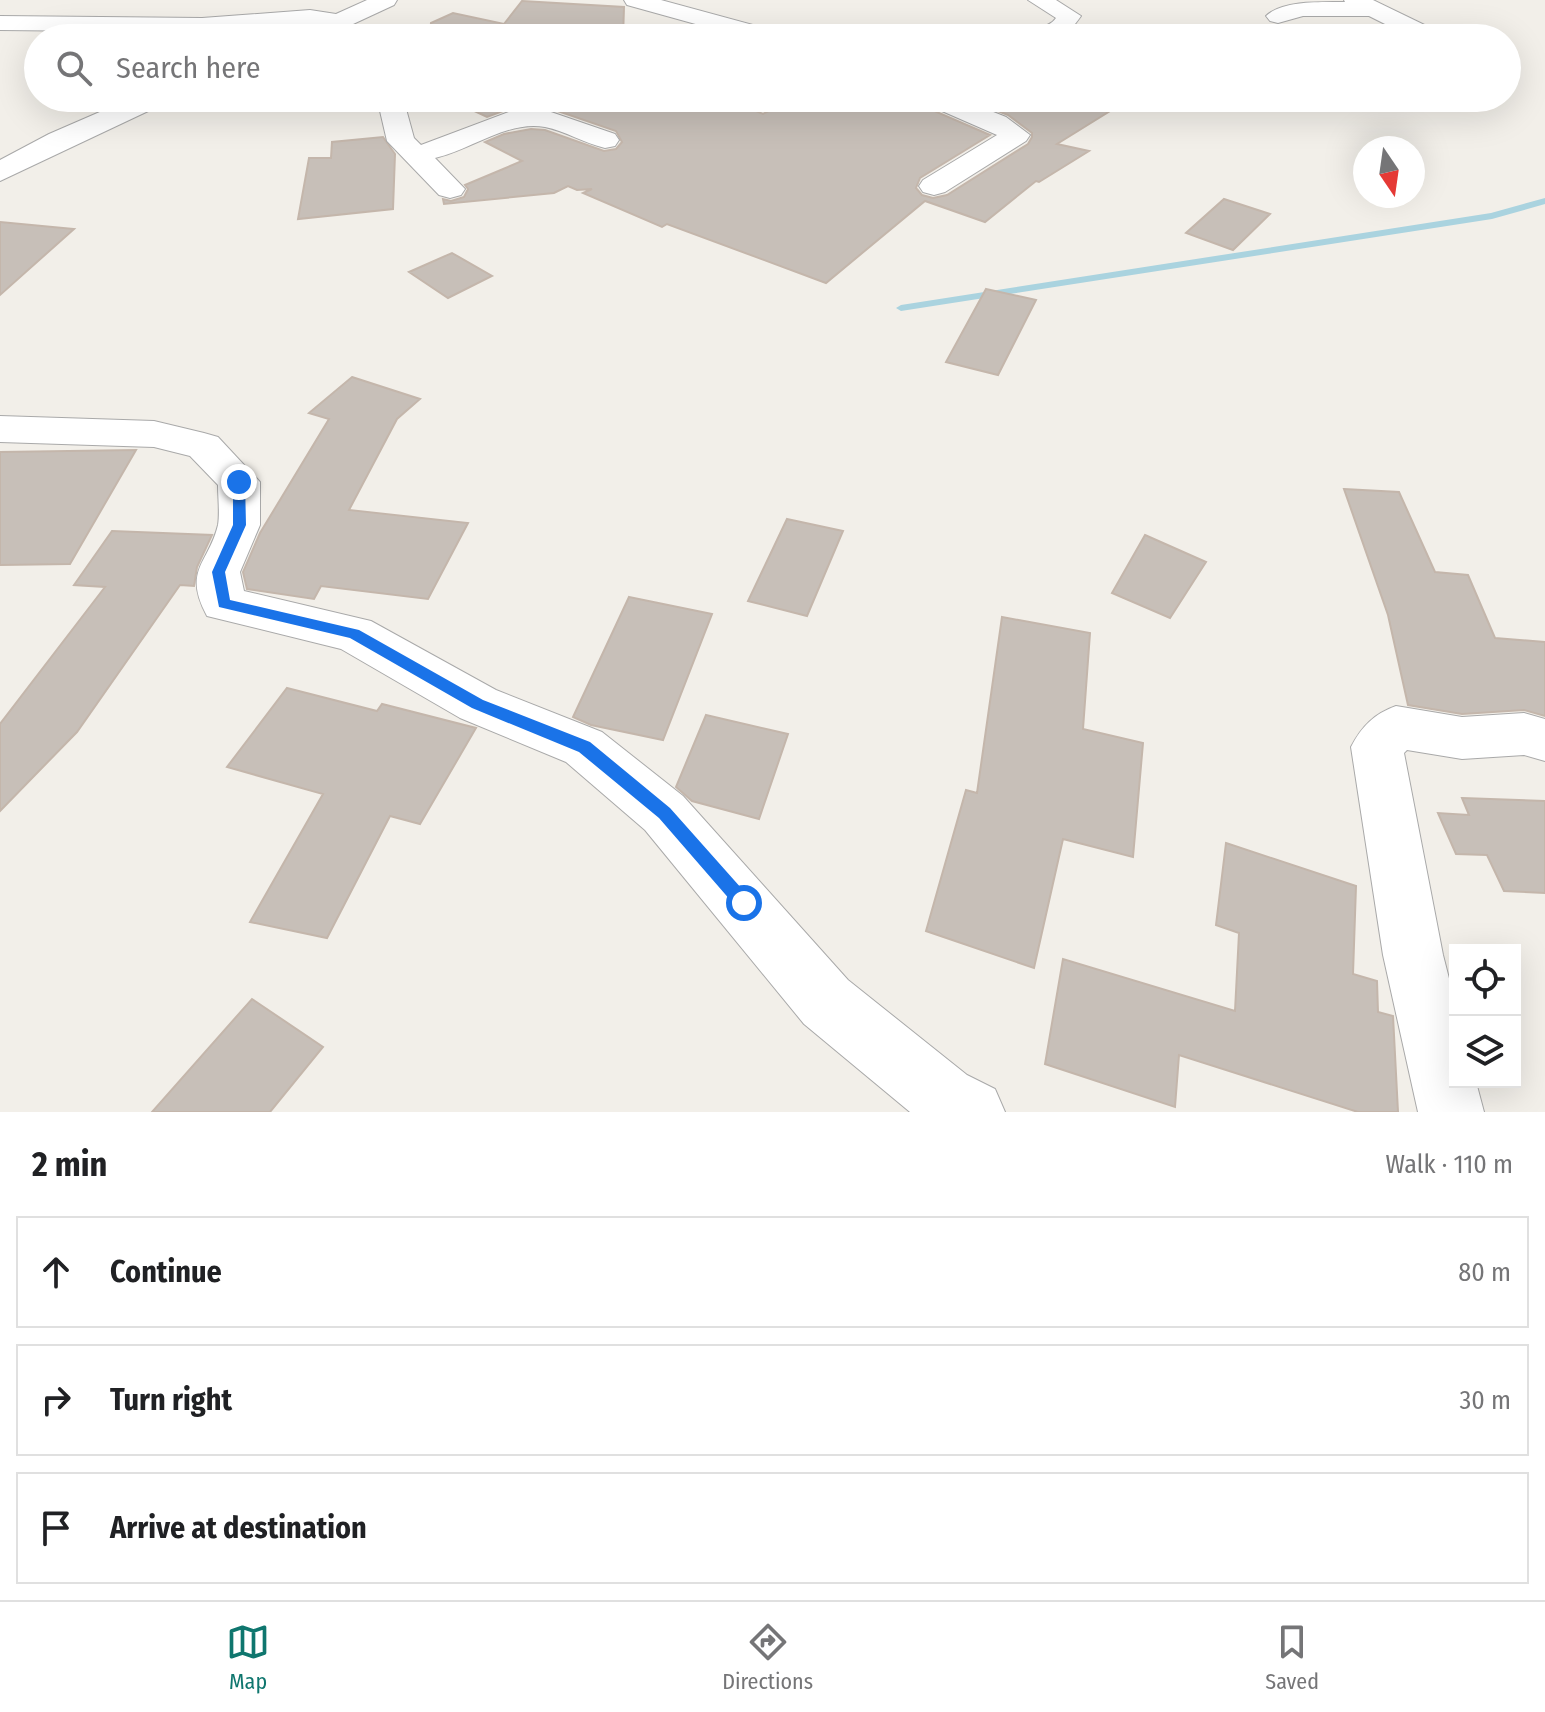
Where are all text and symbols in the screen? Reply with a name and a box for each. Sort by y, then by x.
search box [24,24,1521,112]
icon: search [52,46,96,90]
text: Search here [116,50,261,86]
north arrow [1353,136,1425,208]
route end [221,464,257,500]
route start [726,885,762,921]
map controls [1449,944,1521,1088]
button: locate [1449,944,1521,1016]
button: layers [1449,1016,1521,1088]
text: 2 min [32,1144,107,1185]
text: Walk · 110 m [1386,1149,1513,1180]
icon: ahead [34,1250,78,1294]
text: Continue [110,1254,222,1290]
text: 80 m [1458,1257,1511,1288]
icon: right [34,1378,78,1422]
text: Turn right [110,1382,232,1418]
text: 30 m [1460,1385,1511,1416]
icon: arrive [34,1506,78,1550]
text: Arrive at destination [110,1510,367,1546]
tab: Map [226,1620,270,1695]
tab: Directions [722,1620,813,1695]
tab: Saved [1265,1620,1319,1695]

